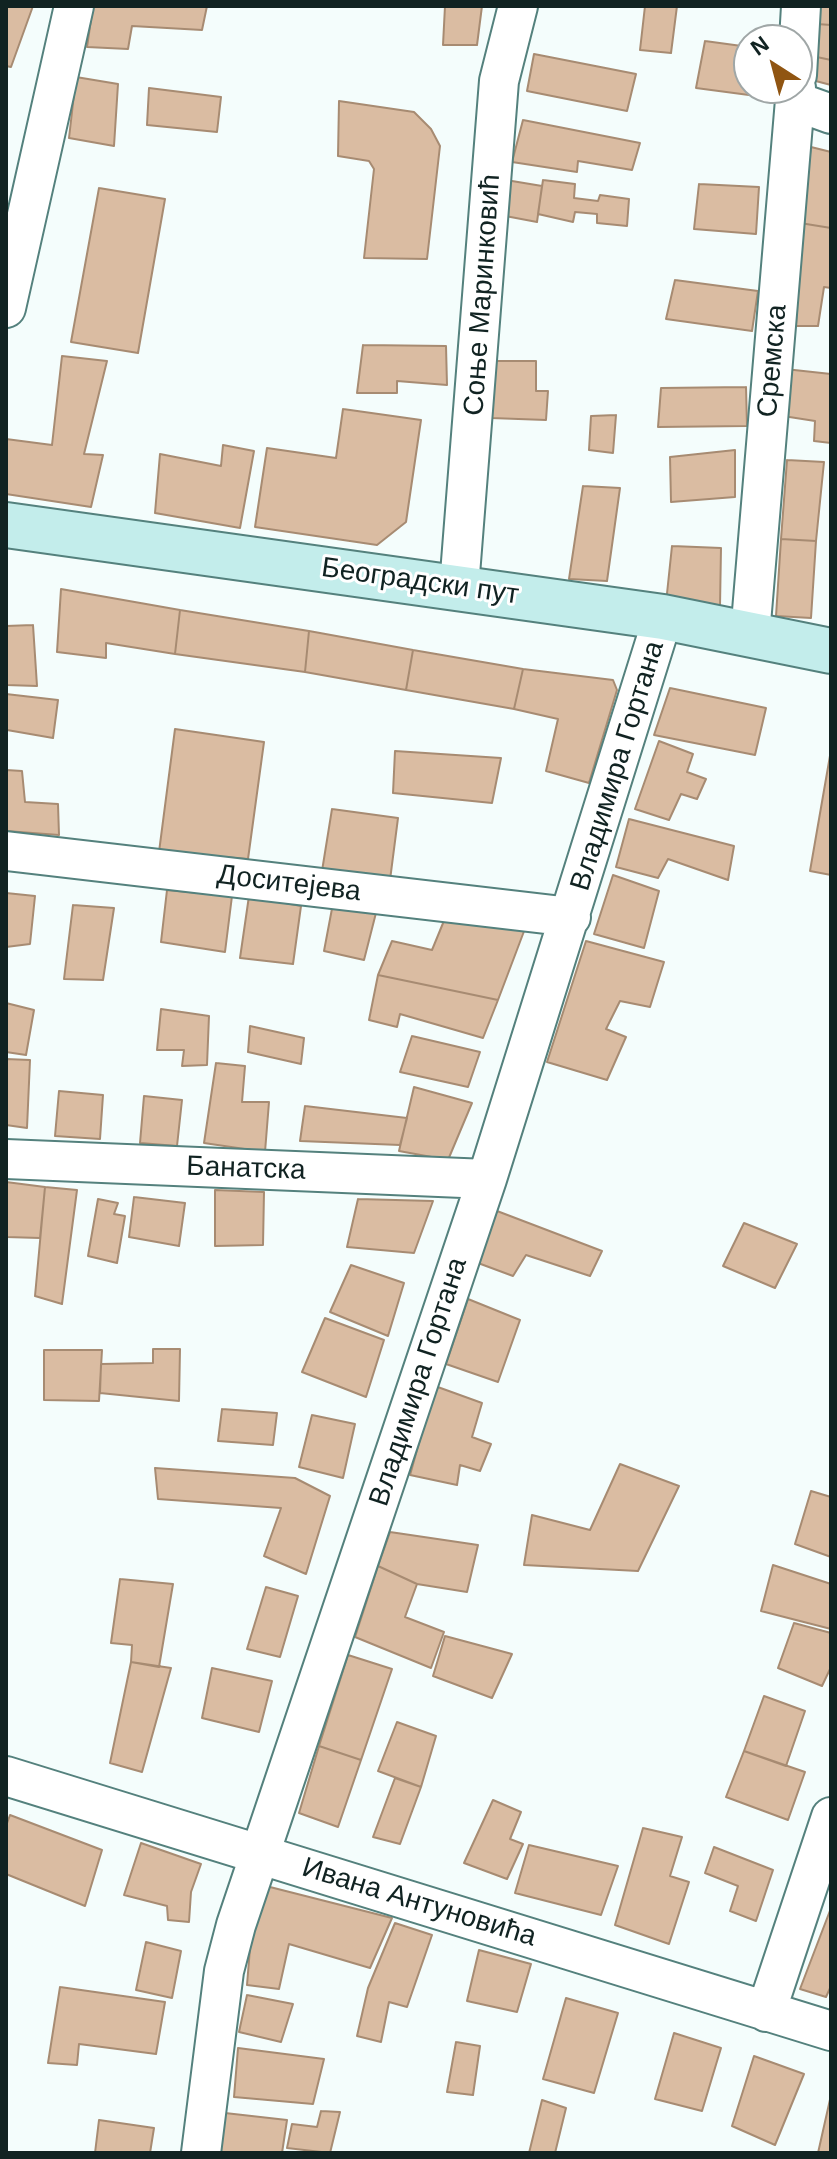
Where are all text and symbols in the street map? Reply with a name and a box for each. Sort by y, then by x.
north arrow [733,24,813,104]
text: N [746,31,774,61]
street label: Соње Маринковић [458,173,508,417]
street label: Сремска [751,303,795,419]
street label: Београдски пут [319,552,521,612]
street label: Владимира Гортана [564,637,672,895]
street label: Доситејева [215,859,363,909]
street label: Банатска [186,1150,306,1188]
street label: Владимира Гортана [363,1253,475,1511]
street label: Ивана Антуновића [298,1851,540,1955]

